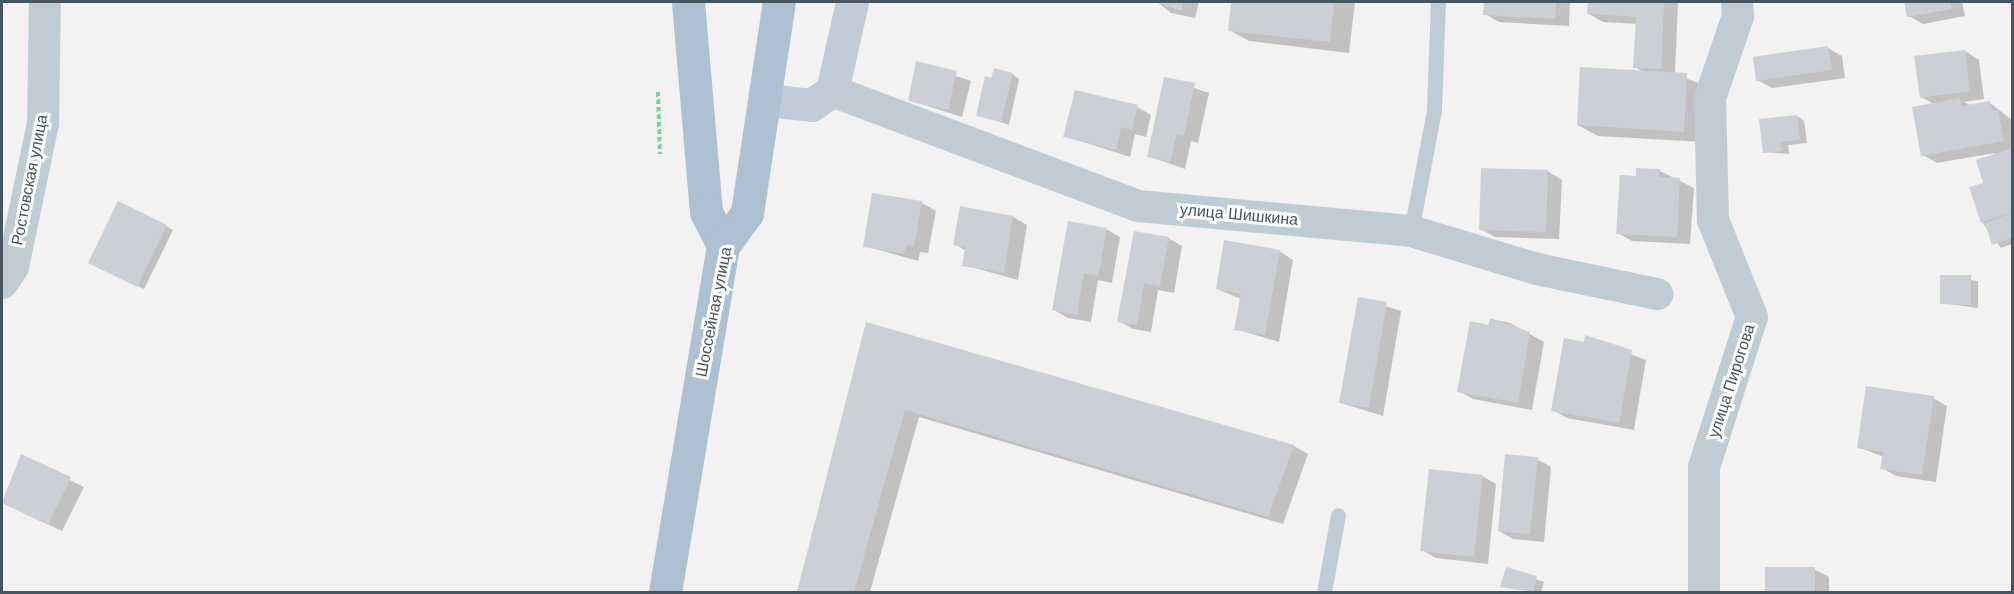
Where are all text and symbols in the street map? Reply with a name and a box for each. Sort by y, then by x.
street label: Ростовская улица [8,113,52,247]
street label: улица Шишкина [1179,200,1299,230]
street label: Шоссейная улица [692,245,736,379]
street label: улица Пирогова [1705,322,1759,440]

